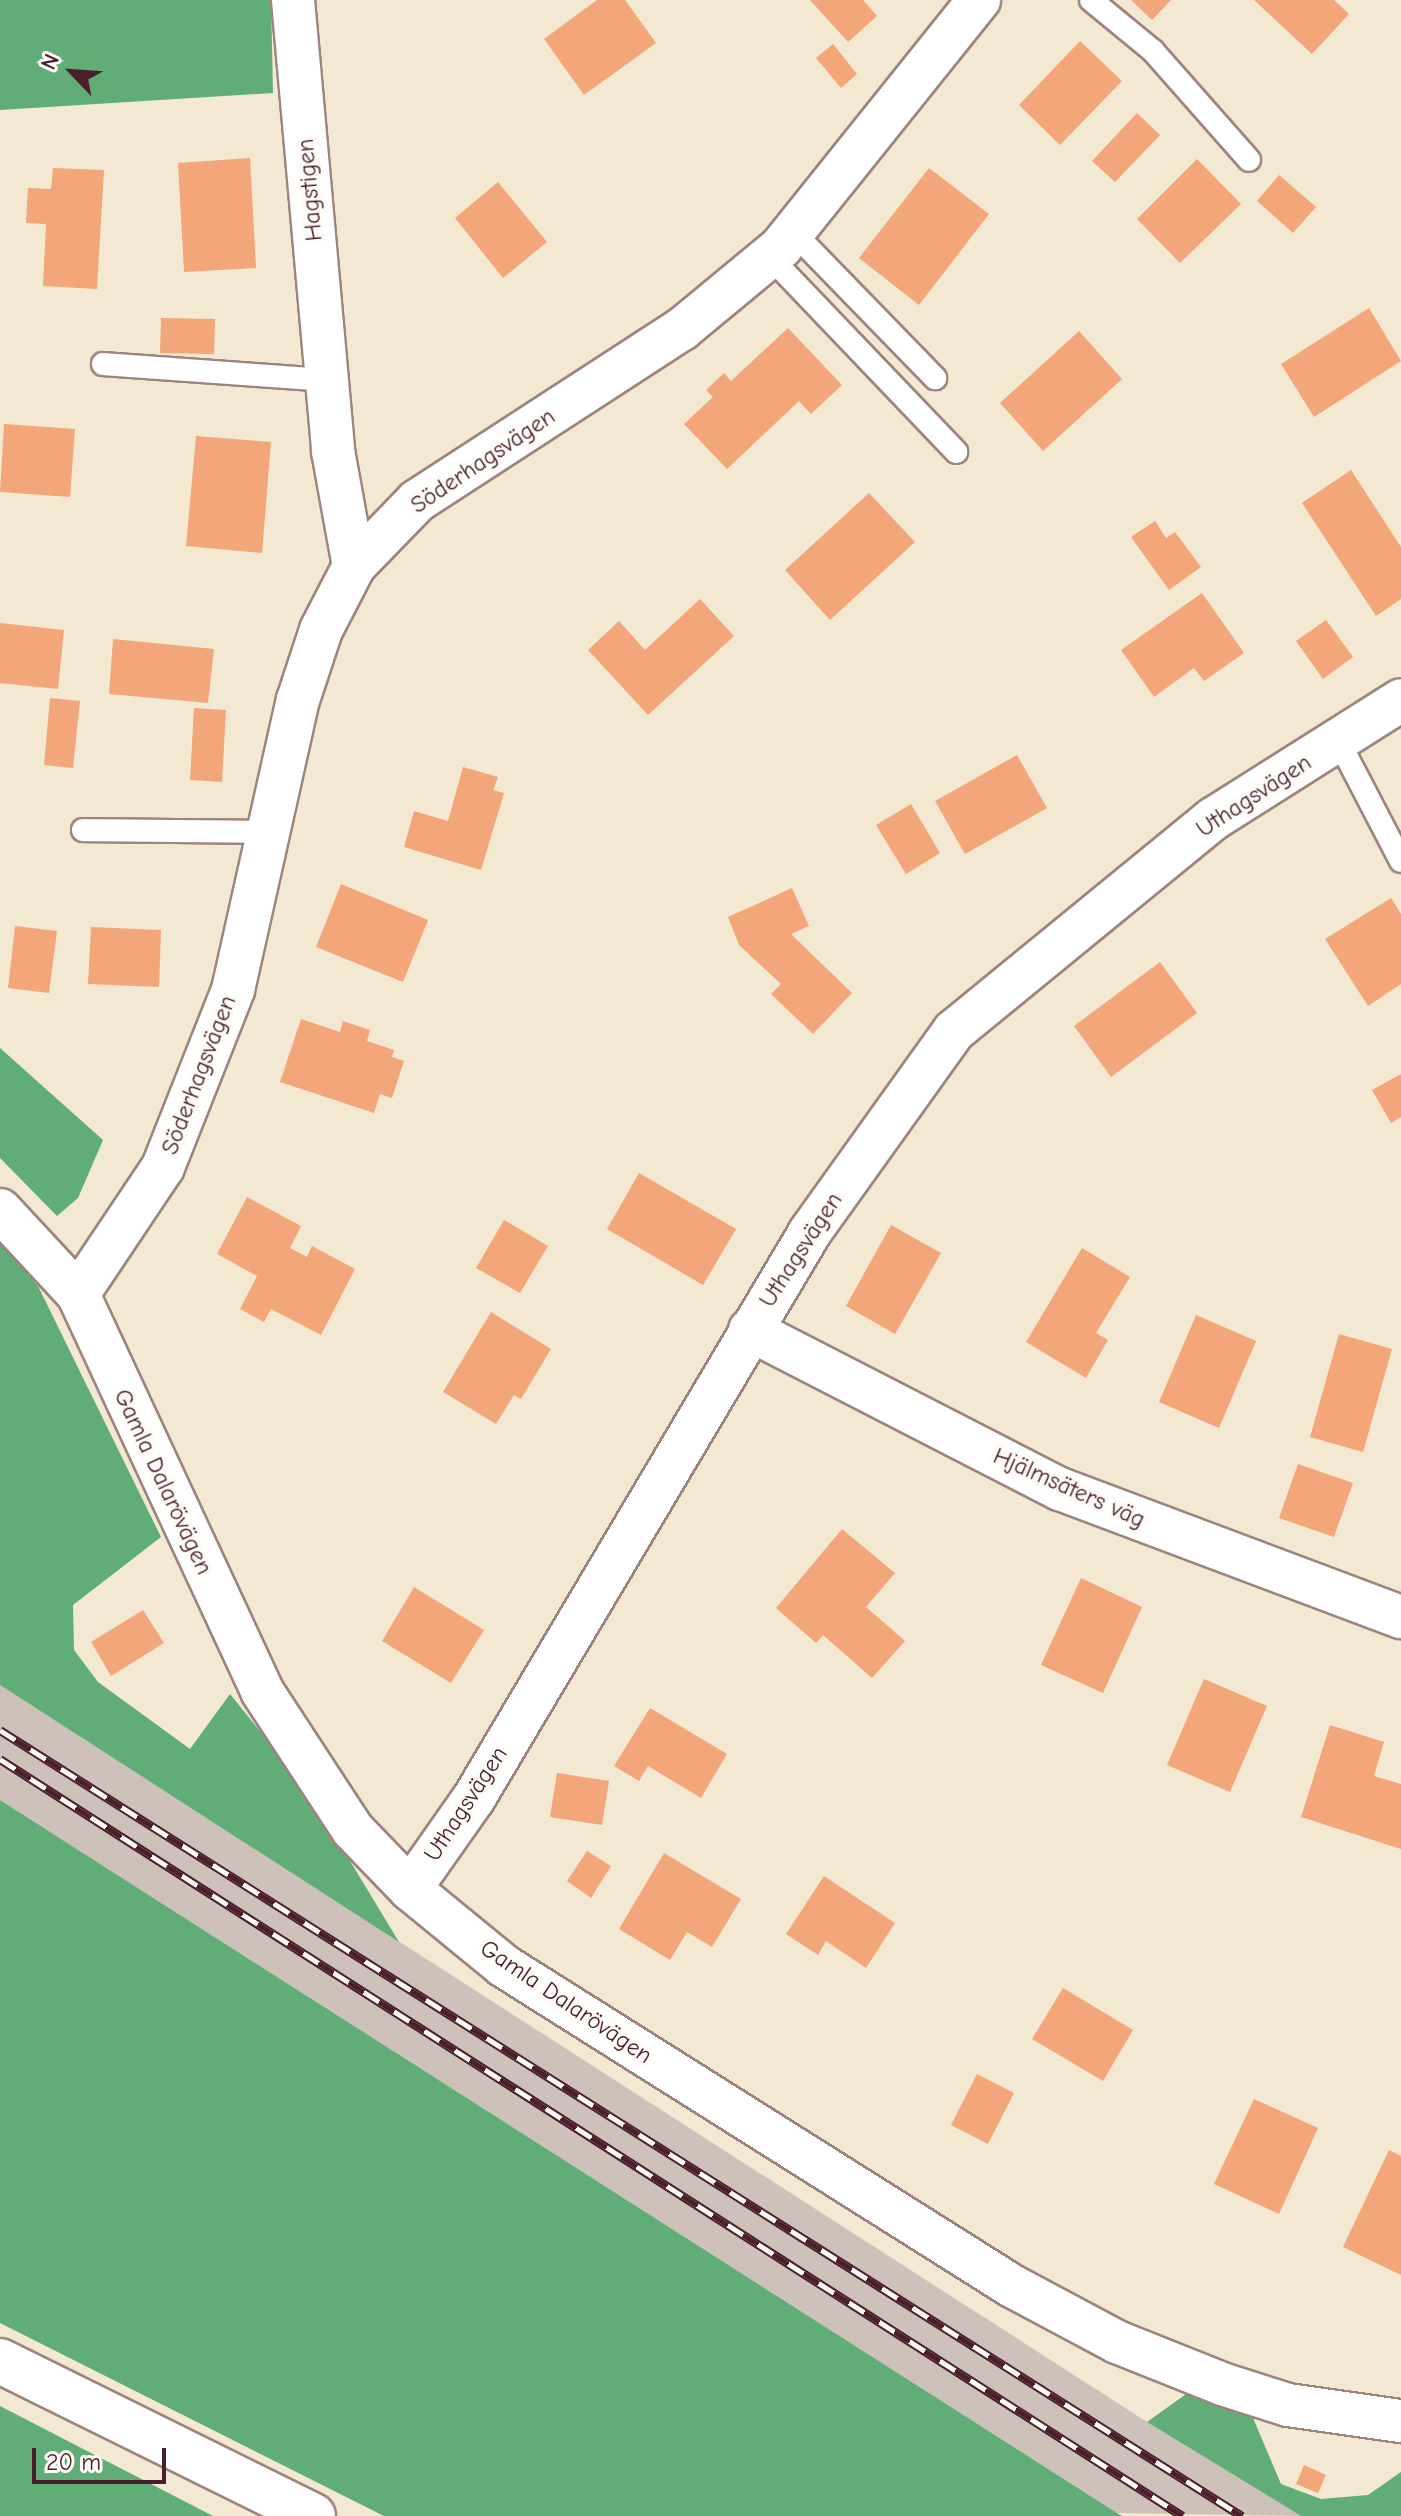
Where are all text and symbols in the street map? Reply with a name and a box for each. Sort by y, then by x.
north arrow [32,32,112,112]
text: N [35,50,65,74]
street label: Hagstigen [291,138,329,242]
street label: Söderhagsvägen [405,402,561,520]
street label: Uthagsvägen [1191,748,1317,844]
street label: Söderhagsvägen [155,991,243,1159]
street label: Uthagsvägen [753,1187,849,1313]
street label: Gamla Dalarövägen [107,1385,219,1579]
street label: Hjälmsäters väg [989,1442,1149,1534]
street label: Uthagsvägen [418,1741,514,1867]
street label: Gamla Dalarövägen [474,1934,658,2070]
scale bar [36,2432,170,2482]
text: 20 m [46,2448,101,2476]

